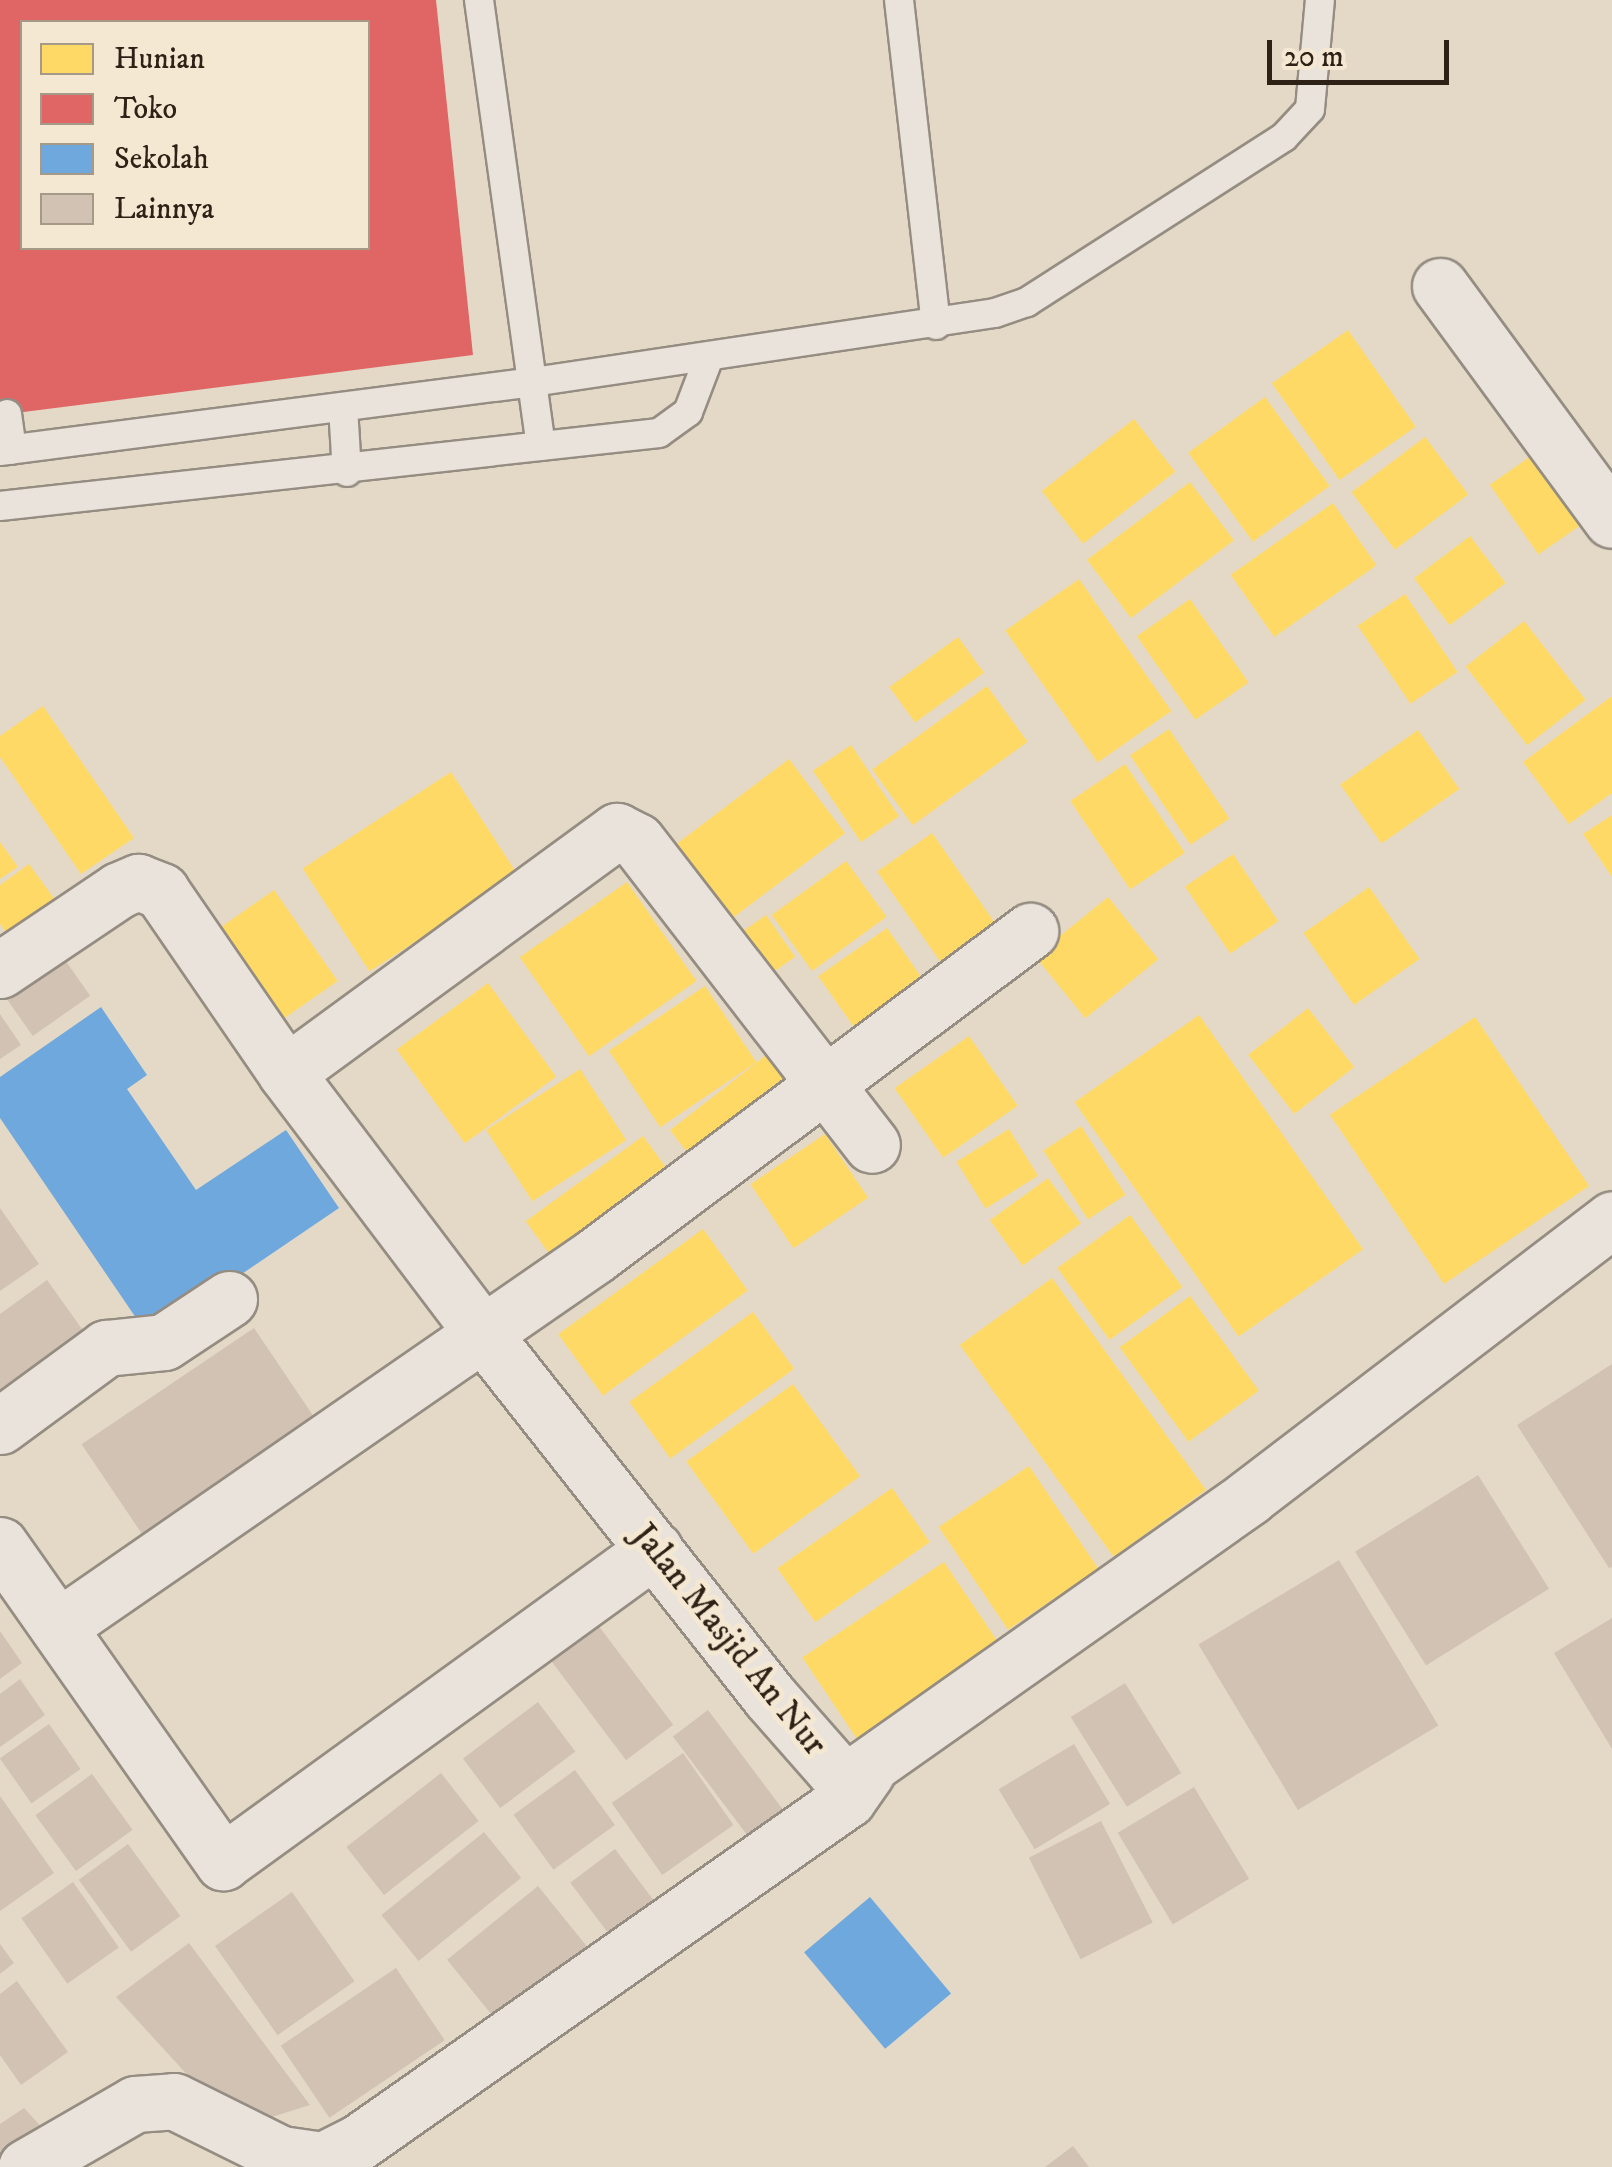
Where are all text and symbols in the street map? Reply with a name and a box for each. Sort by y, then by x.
legend [20,20,370,250]
scale bar [1272,20,1454,82]
text: 20 m [1284,39,1344,76]
text: Hunian [114,41,205,78]
text: Toko [114,91,177,128]
text: Sekolah [114,141,209,178]
text: Lainnya [114,191,214,228]
street label: Jalan Masjid An Nur [623,1516,835,1764]

